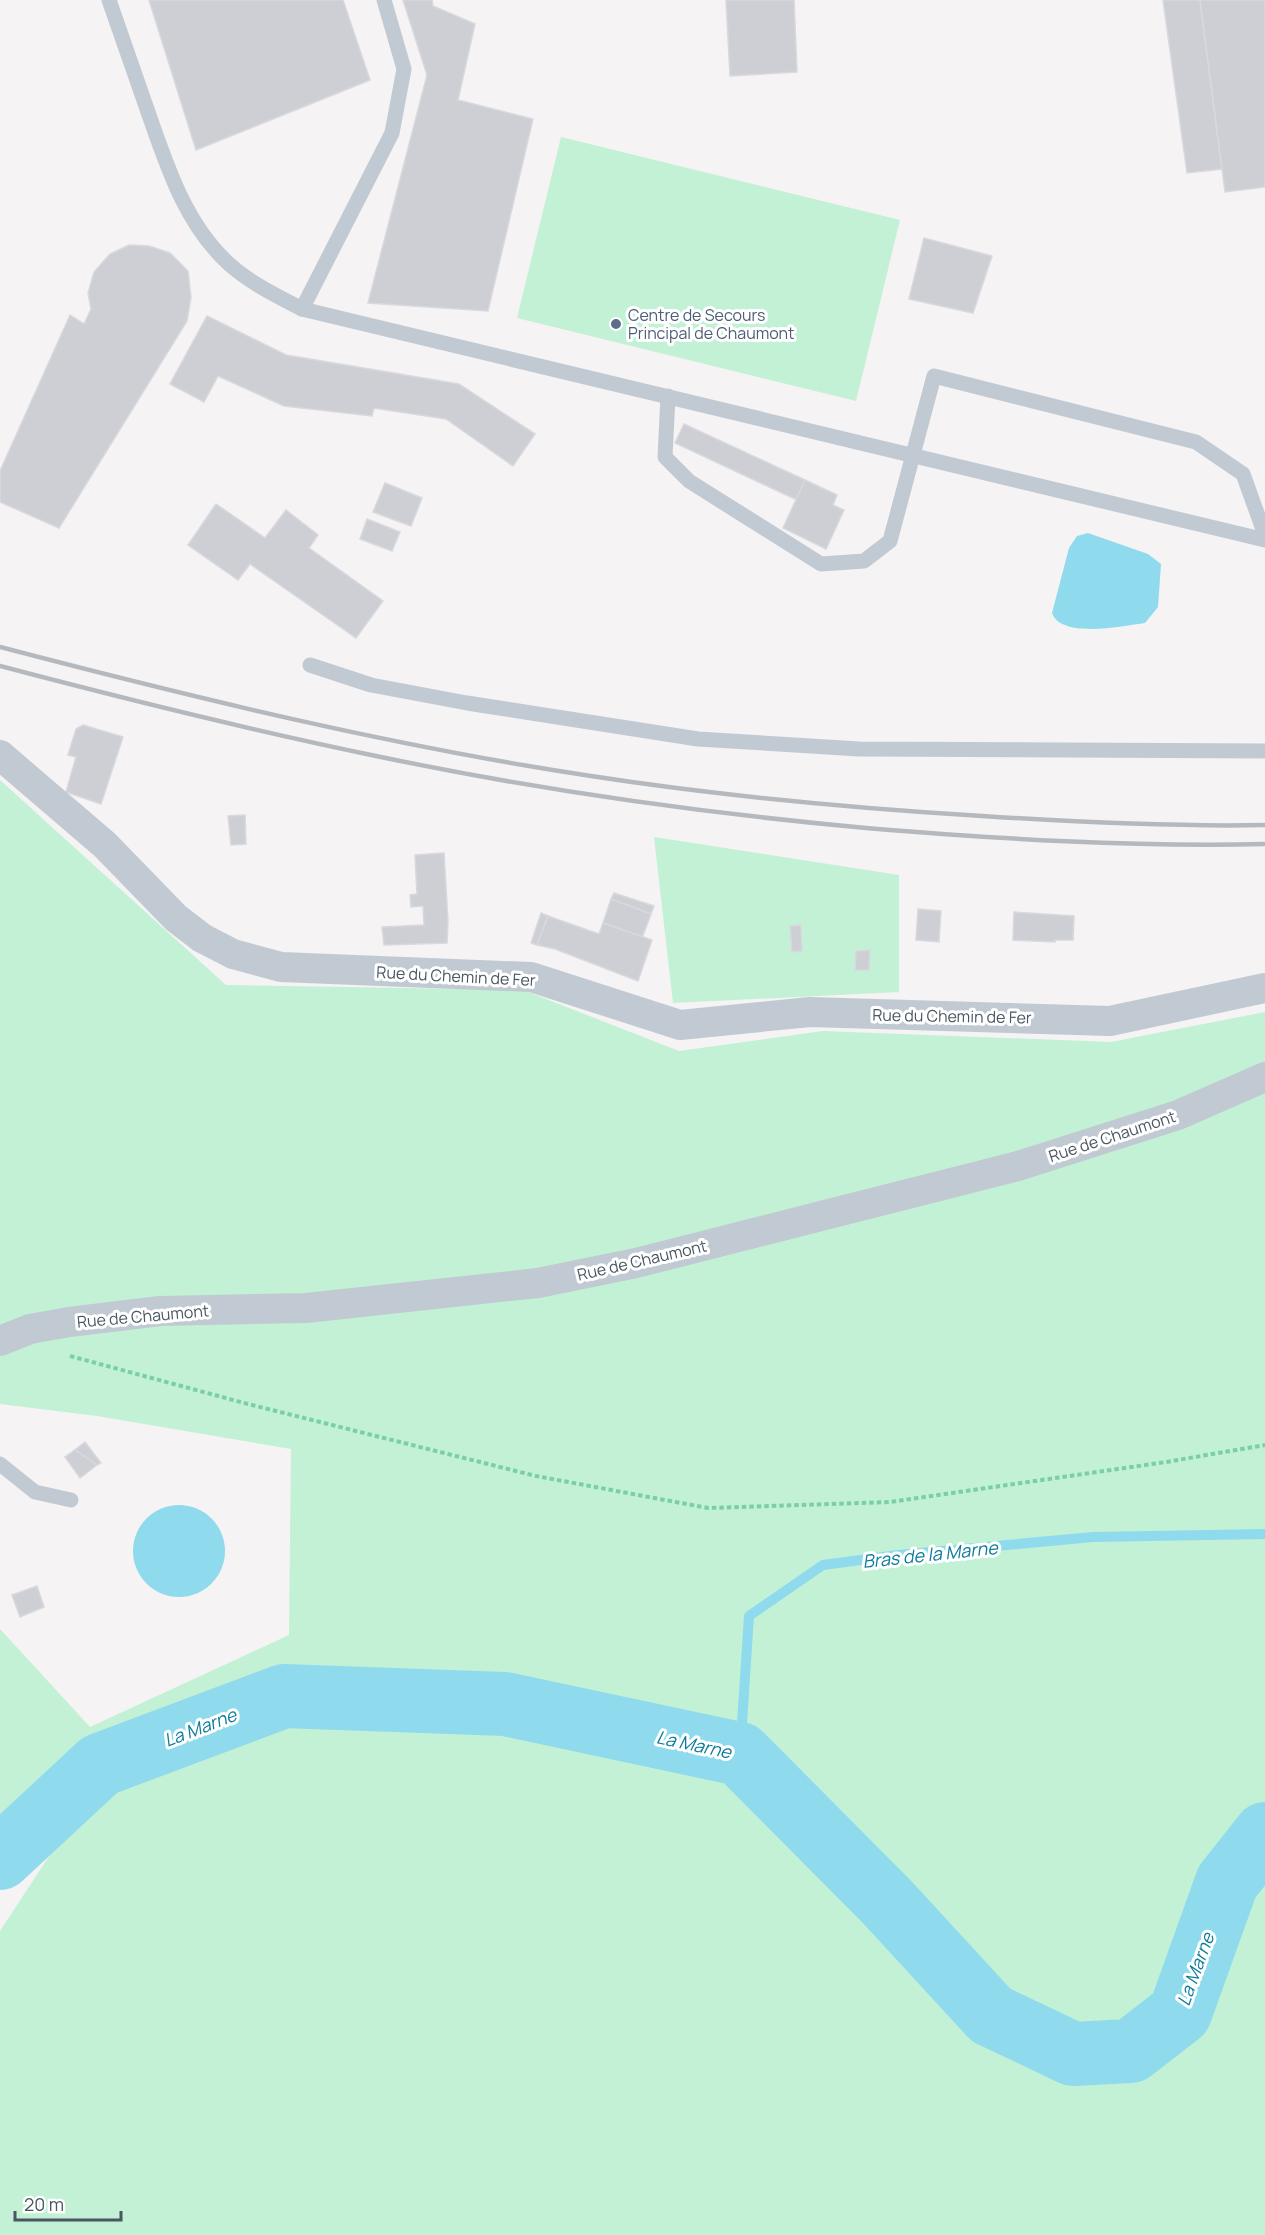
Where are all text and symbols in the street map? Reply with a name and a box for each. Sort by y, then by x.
place label: Centre de Secours Principal de Chaumont [628,304,795,344]
marker: Centre de Secours Principal de Chaumont [609,317,623,331]
street label: Rue du Chemin de Fer [376,961,536,991]
street label: Rue du Chemin de Fer [872,1004,1032,1028]
street label: Rue de Chaumont [1046,1105,1178,1167]
street label: Rue de Chaumont [575,1234,709,1286]
street label: Rue de Chaumont [76,1299,210,1333]
water label: Bras de la Marne [861,1535,1000,1573]
water label: La Marne [160,1702,241,1752]
water label: La Marne [655,1724,735,1764]
water label: La Marne [1171,1928,1220,2009]
scale bar [15,2184,122,2222]
text: 20 m [24,2192,64,2216]

